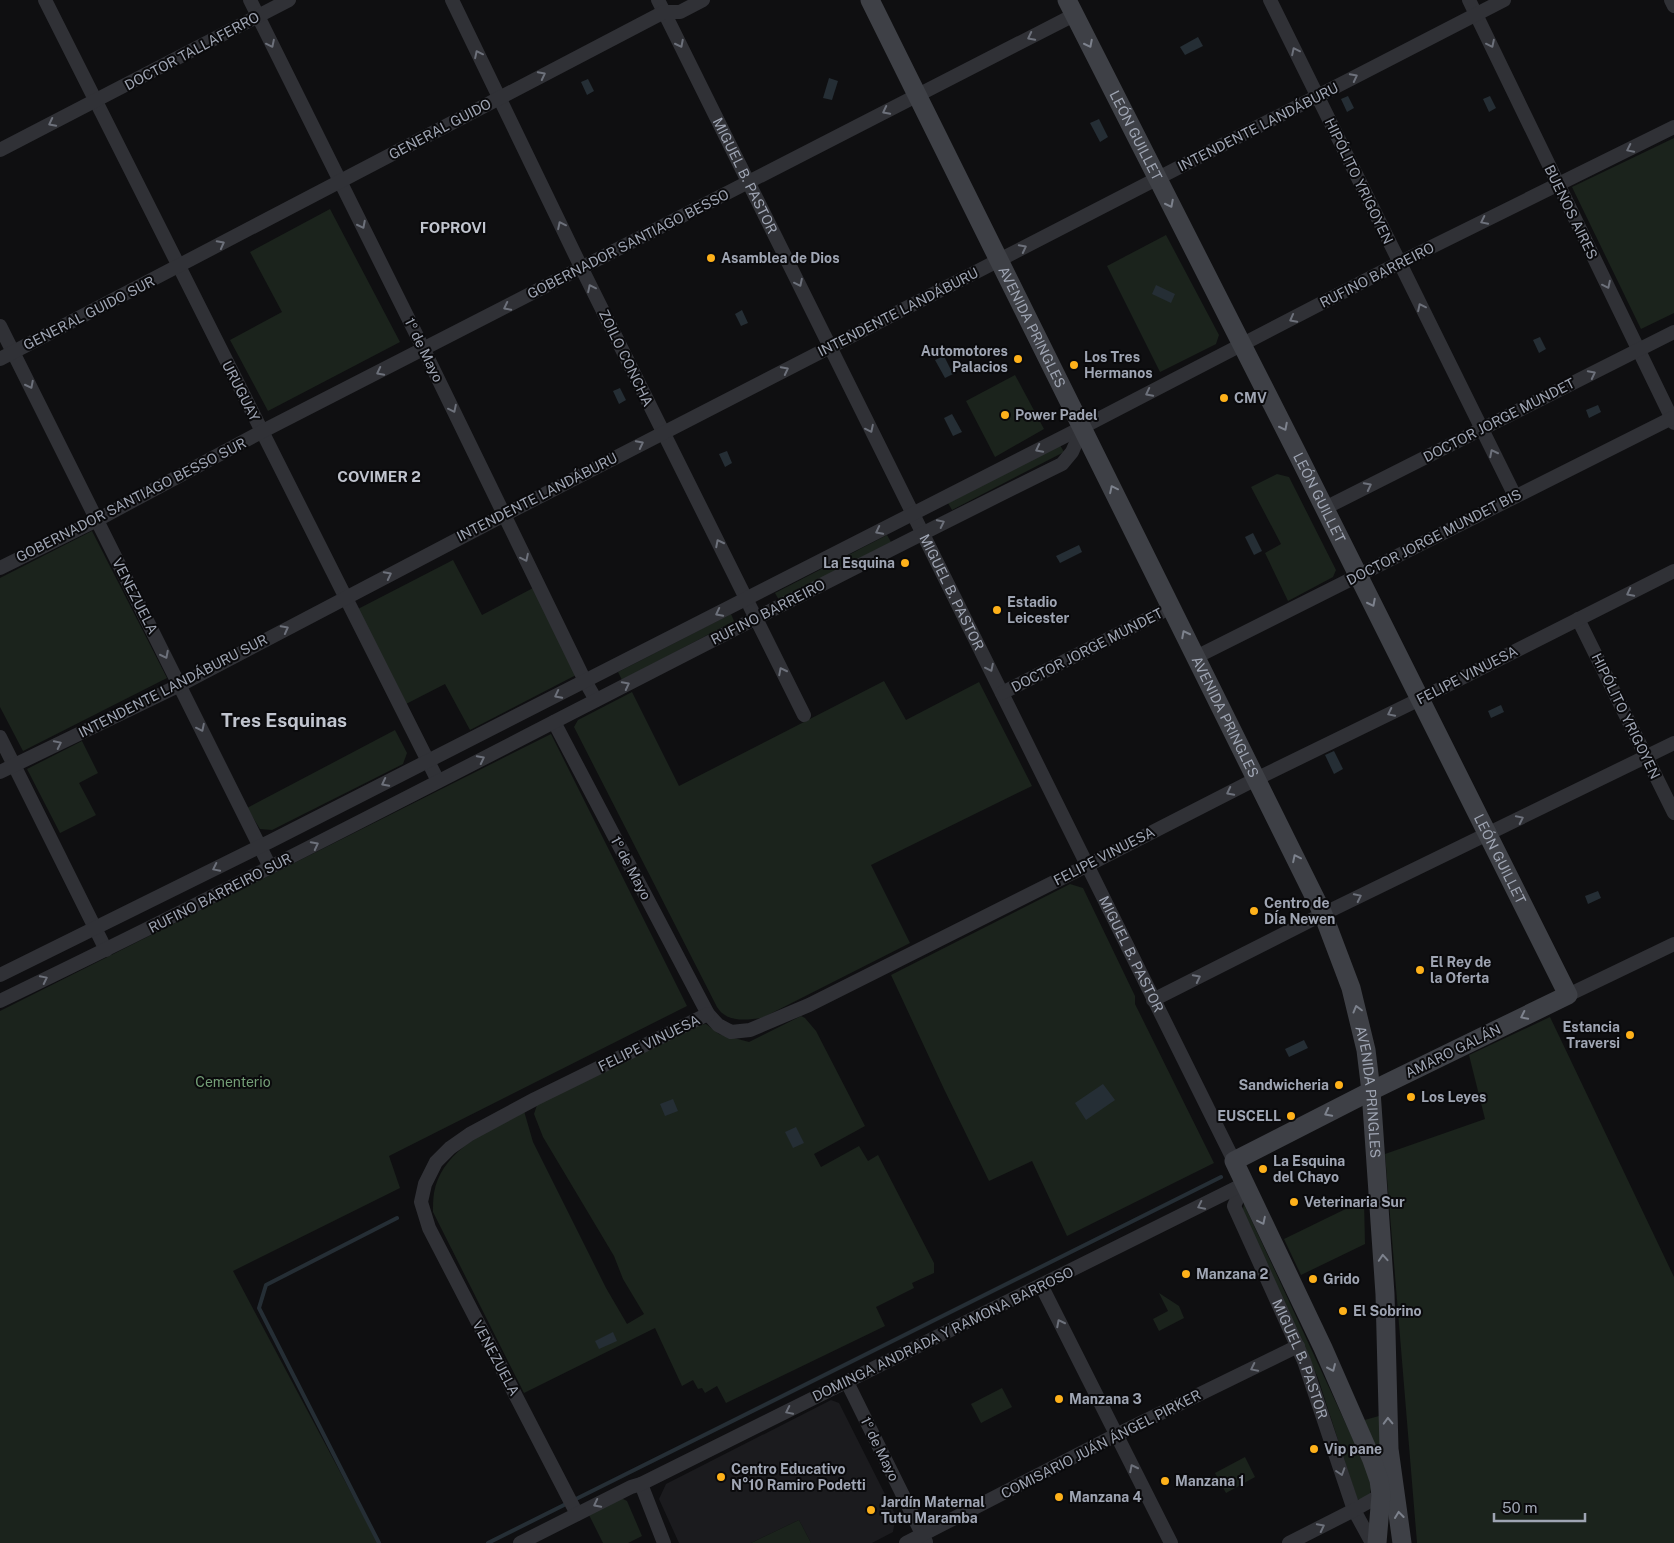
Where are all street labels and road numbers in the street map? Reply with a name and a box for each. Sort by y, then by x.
street label: DOCTOR TALLAFERRO [122,9,262,93]
street label: INTENDENTE LANDÁBURU [1175,79,1341,175]
street label: LEÓN GUILLET [1106,88,1165,183]
street label: GENERAL GUIDO [386,95,494,163]
street label: MIGUEL B. PASTOR [710,115,781,236]
street label: HIPÓLITO YRIGOYEN [1322,115,1398,246]
street label: BUENOS AIRES [1541,162,1601,262]
street label: GOBERNADOR SANTIAGO BESSO [525,186,731,302]
street label: RUFINO BARREIRO [1317,239,1437,311]
street label: INTENDENTE LANDÁBURU [815,264,981,360]
street label: AVENIDA PRINGLES [995,264,1069,390]
street label: GENERAL GUIDO SUR [21,273,157,353]
street label: ZOILO CONCHA [596,307,656,409]
street label: 1º de Mayo [402,315,446,385]
street label: URUGUAY [219,358,263,424]
street label: DOCTOR JORGE MUNDET [1421,375,1577,465]
street label: GOBERNADOR SANTIAGO BESSO SUR [13,435,249,565]
street label: INTENDENTE LANDÁBURU [454,449,620,545]
street label: LEÓN GUILLET [1290,450,1349,545]
street label: DOCTOR JORGE MUNDET BIS [1344,486,1524,588]
street label: MIGUEL B. PASTOR [916,531,987,653]
street label: VENEZUELA [109,555,161,637]
street label: RUFINO BARREIRO [708,576,828,648]
street label: DOCTOR JORGE MUNDET [1009,605,1165,695]
street label: INTENDENTE LANDÁBURU SUR [75,630,270,741]
street label: FELIPE VINUESA [1414,643,1520,707]
street label: HIPÓLITO YRIGOYEN [1589,650,1665,781]
street label: AVENIDA PRINGLES [1189,654,1262,780]
street label: LEÓN GUILLET [1471,811,1529,907]
street label: FELIPE VINUESA [1051,824,1157,888]
street label: 1º de Mayo [608,834,654,902]
street label: RUFINO BARREIRO SUR [146,850,294,936]
street label: MIGUEL B. PASTOR [1096,893,1167,1015]
street label: FELIPE VINUESA [595,1011,703,1075]
street label: AMARO GALÁN [1402,1020,1503,1081]
street label: AVENIDA PRINGLES [1352,1024,1384,1159]
street label: DOMINGA ANDRADA Y RAMONA BARROSO [810,1264,1076,1404]
street label: MIGUEL B. PASTOR [1269,1297,1331,1421]
street label: VENEZUELA [469,1318,523,1399]
street label: COMISARIO JUÁN ÁNGEL PIRKER [998,1386,1204,1502]
street label: 1º de Mayo [858,1414,902,1484]

